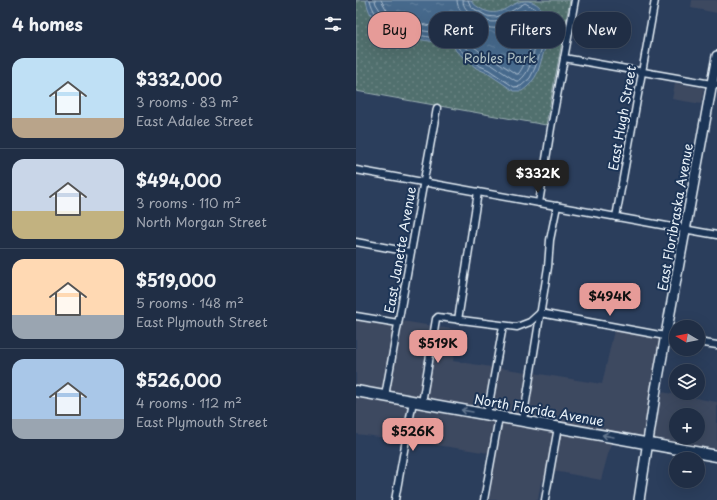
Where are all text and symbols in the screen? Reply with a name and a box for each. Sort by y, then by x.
text: 4 homes [12,11,83,37]
chip: Buy [368,12,421,48]
chip: Rent [429,12,488,48]
chip: Filters [496,12,565,48]
chip: New [573,12,631,48]
icon: filters [322,13,344,35]
park label: Robles Park [464,48,536,67]
street label: East Hugh Street [603,64,640,172]
text: $332,000 [136,66,222,92]
icon: home [44,74,92,122]
text: 3 rooms · 83 m² [136,92,239,111]
text: East Adalee Street [136,111,253,130]
street label: East Floribraska Avenue [652,142,697,292]
pin: $332K [510,160,566,194]
text: $332K [516,163,560,182]
text: $494,000 [136,167,221,193]
icon: home [44,175,92,223]
street label: East Janette Avenue [379,185,420,315]
text: 3 rooms · 110 m² [136,193,241,212]
text: North Morgan Street [136,212,267,231]
text: $519,000 [136,267,216,293]
icon: home [44,275,92,323]
pin: $494K [582,283,638,317]
text: $494K [588,286,632,305]
text: 5 rooms · 148 m² [136,293,244,312]
text: East Plymouth Street [136,312,267,331]
north arrow [669,320,705,356]
map controls [669,320,705,488]
pin: $519K [410,330,466,364]
text: $519K [418,333,458,352]
button: layers [669,364,705,400]
text: $526,000 [136,367,221,393]
icon: home [44,375,92,423]
street label: North Florida Avenue [473,389,605,430]
text: 4 rooms · 112 m² [136,393,242,412]
one-way arrow [461,407,474,415]
button: + [669,408,705,444]
text: East Plymouth Street [136,412,267,431]
pin: $526K [385,418,441,452]
text: $526K [391,421,435,440]
one-way arrow [602,432,615,440]
button: − [669,452,705,488]

